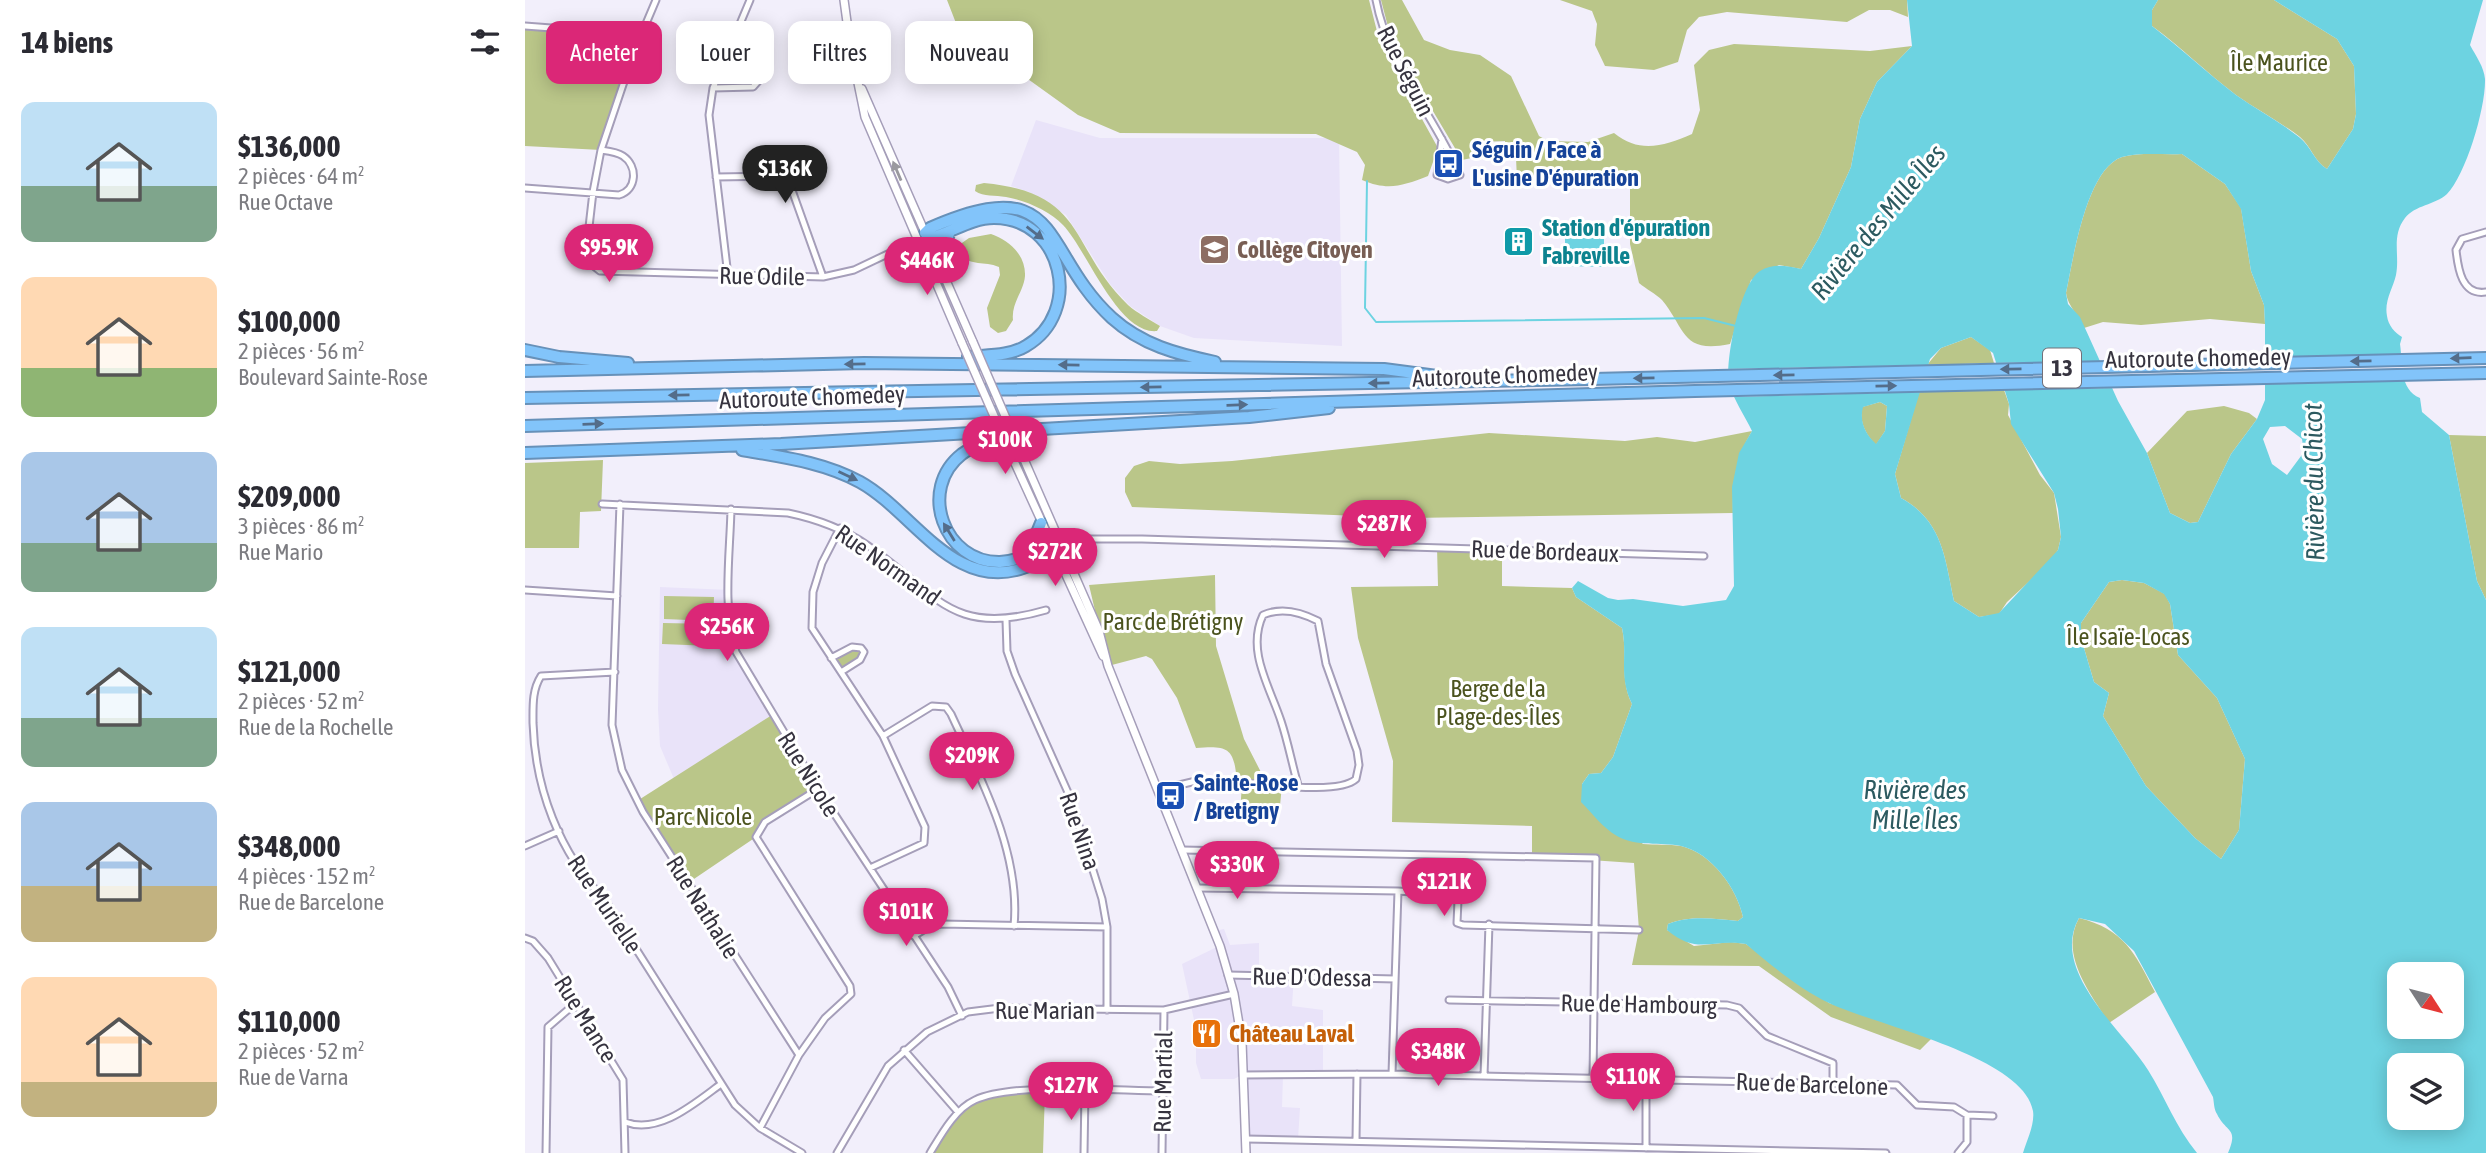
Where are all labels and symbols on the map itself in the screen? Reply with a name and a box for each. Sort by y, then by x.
street label: Rue Séguin [1372,21,1440,121]
park label: Île Maurice [2230,49,2328,76]
place label: Séguin / Face à L'usine D'épuration [1472,136,1639,191]
water label: Rivière des Mille Îles [1805,138,1951,306]
pin: $136K [736,146,834,205]
bus stop icon: Séguin / Face à L'usine D'épuration [1432,146,1466,180]
one-way arrow [892,160,903,181]
place label: Station d'épuration Fabreville [1542,214,1710,269]
pin: $95.9K [552,224,666,284]
building icon: Station d'épuration Fabreville [1502,224,1536,258]
one-way arrow [1025,226,1043,241]
school or university icon: Collège Citoyen [1197,232,1231,266]
place label: Collège Citoyen [1237,236,1373,263]
pin: $446K [878,238,976,297]
street label: Rue Odile [719,262,805,290]
street label: Autoroute Chomedey [2105,343,2291,373]
road number: 13 [2043,348,2081,388]
one-way arrow [2450,353,2472,364]
one-way arrow [2350,355,2372,367]
one-way arrow [844,358,866,369]
street label: Autoroute Chomedey [1412,358,1598,392]
one-way arrow [1057,359,1079,370]
one-way arrow [2000,364,2022,375]
one-way arrow [1773,369,1795,380]
one-way arrow [1633,372,1655,384]
one-way arrow [1367,377,1389,388]
street label: Autoroute Chomedey [719,380,905,414]
one-way arrow [1875,380,1897,392]
one-way arrow [1140,381,1162,392]
one-way arrow [667,389,689,401]
one-way arrow [1226,399,1248,410]
water label: Rivière du Chicot [2298,402,2330,561]
pin: $100K [956,416,1054,476]
one-way arrow [582,419,604,430]
one-way arrow [838,470,858,482]
pin: $287K [1335,500,1433,560]
street label: Rue Normand [830,519,946,611]
one-way arrow [942,523,955,542]
pin: $272K [1006,528,1104,588]
street label: Rue de Bordeaux [1471,535,1620,567]
pin: $256K [678,604,776,663]
park label: Parc de Brétigny [1103,608,1244,635]
park label: Île Isaïe-Locas [2066,623,2190,650]
park label: Berge de la Plage-des-Îles [1436,675,1560,730]
street label: Rue Nicole [772,727,846,821]
pin: $209K [923,732,1021,792]
place label: Sainte-Rose / Bretigny [1194,769,1299,824]
water label: Rivière des Mille Îles [1863,775,1967,835]
bus stop icon: Sainte-Rose / Bretigny [1154,779,1188,813]
street label: Rue Nina [1054,789,1106,873]
park label: Parc Nicole [654,803,752,830]
pin: $330K [1188,842,1286,901]
street label: Rue Murielle [562,850,648,958]
street label: Rue Nathalie [661,851,745,963]
pin: $121K [1395,858,1493,918]
pin: $101K [857,888,955,948]
street label: Rue D'Odessa [1252,962,1372,992]
north arrow [2387,962,2464,1040]
street label: Rue Mance [549,971,623,1067]
street label: Rue de Hambourg [1560,989,1718,1019]
street label: Rue Marian [995,997,1095,1024]
restaurant icon: Château Laval [1189,1016,1223,1050]
place label: Château Laval [1229,1020,1354,1047]
pin: $348K [1389,1028,1487,1088]
street label: Rue Martial [1149,1030,1177,1133]
pin: $110K [1584,1054,1682,1113]
pin: $127K [1022,1062,1120,1122]
street label: Rue de Barcelone [1735,1068,1889,1100]

